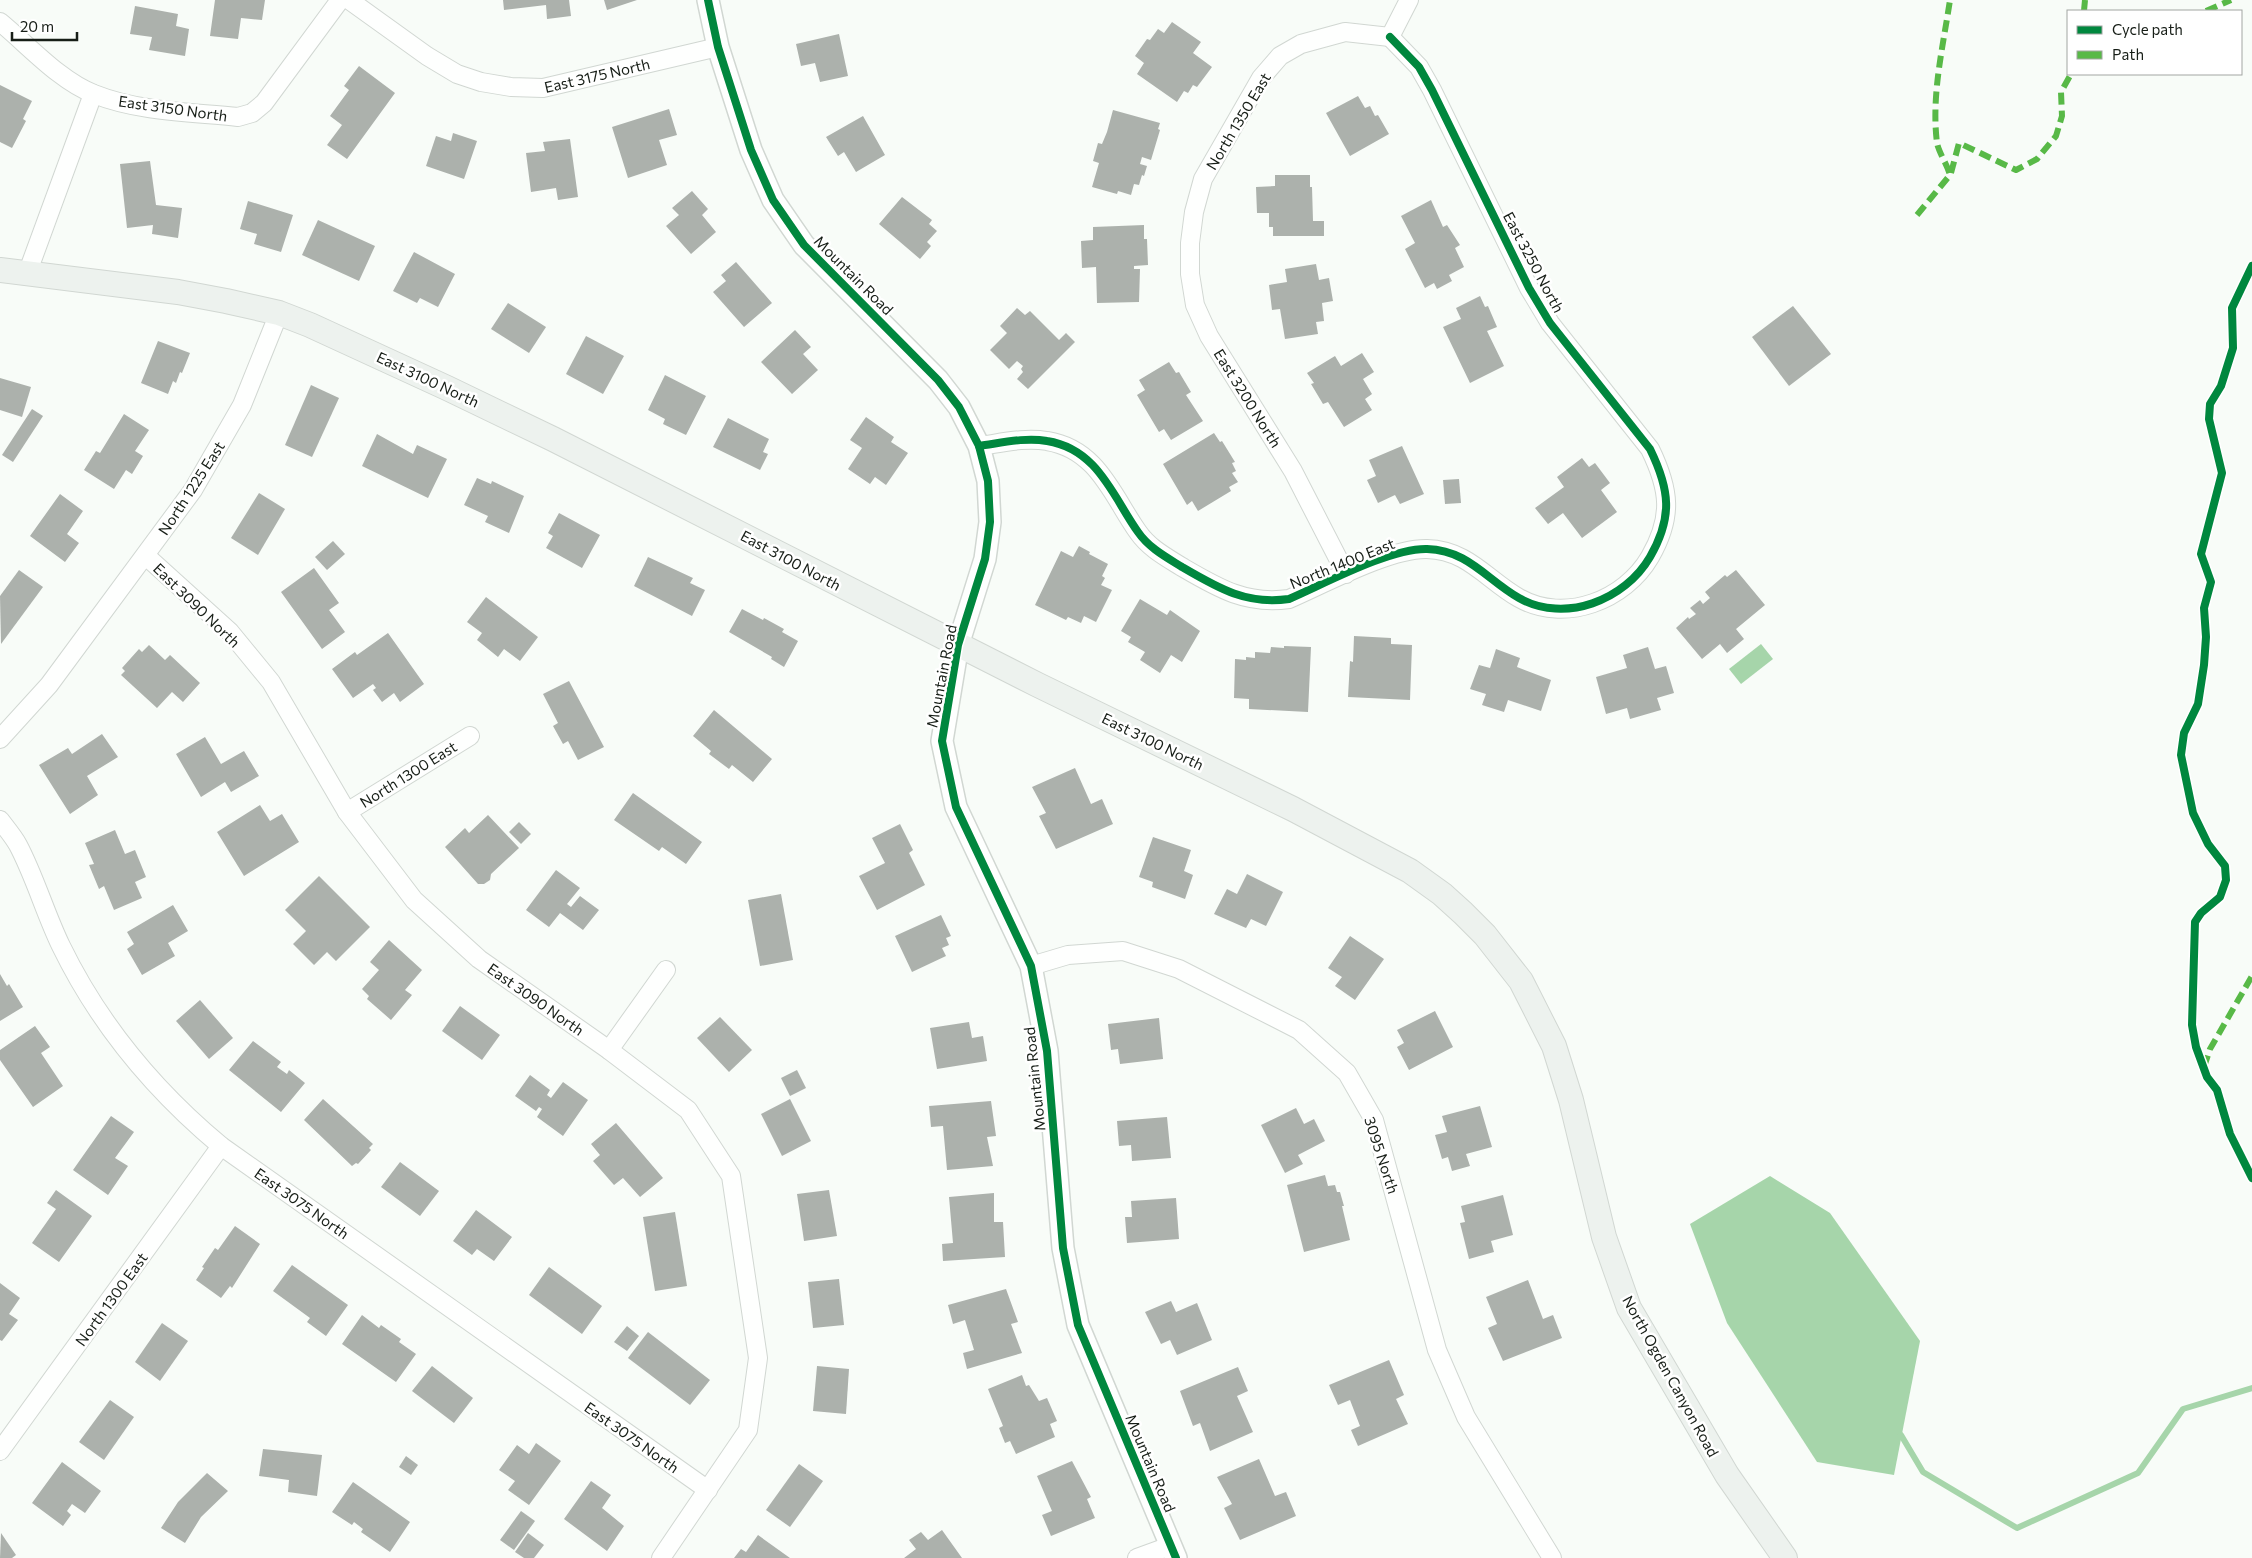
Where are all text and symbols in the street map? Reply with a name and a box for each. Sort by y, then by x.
scale bar [12,10,78,42]
legend [2067,10,2242,75]
text: 20 m [20,17,54,35]
text: Cycle path [2112,20,2183,38]
text: Path [2112,45,2144,63]
street label: East 3175 North [542,54,652,96]
street label: North 1350 East [1202,69,1274,173]
street label: East 3150 North [117,91,229,125]
street label: East 3250 North [1500,208,1568,316]
street label: Mountain Road [811,232,897,318]
street label: East 3200 North [1210,345,1286,451]
street label: East 3100 North [374,347,482,411]
street label: North 1225 East [154,438,228,538]
street label: East 3100 North [738,526,844,594]
street label: North 1400 East [1287,534,1397,592]
street label: East 3090 North [150,559,244,651]
street label: Mountain Road [922,623,960,729]
street label: East 3100 North [1099,709,1207,773]
street label: North 1300 East [356,737,460,811]
street label: East 3090 North [484,959,588,1039]
street label: Mountain Road [1020,1026,1048,1132]
street label: 3095 North [1361,1114,1403,1196]
street label: East 3075 North [251,1164,353,1242]
street label: North 1300 East [71,1249,151,1349]
street label: North Ogden Canyon Road [1619,1292,1723,1460]
street label: East 3075 North [581,1398,683,1476]
street label: Mountain Road [1122,1411,1180,1515]

